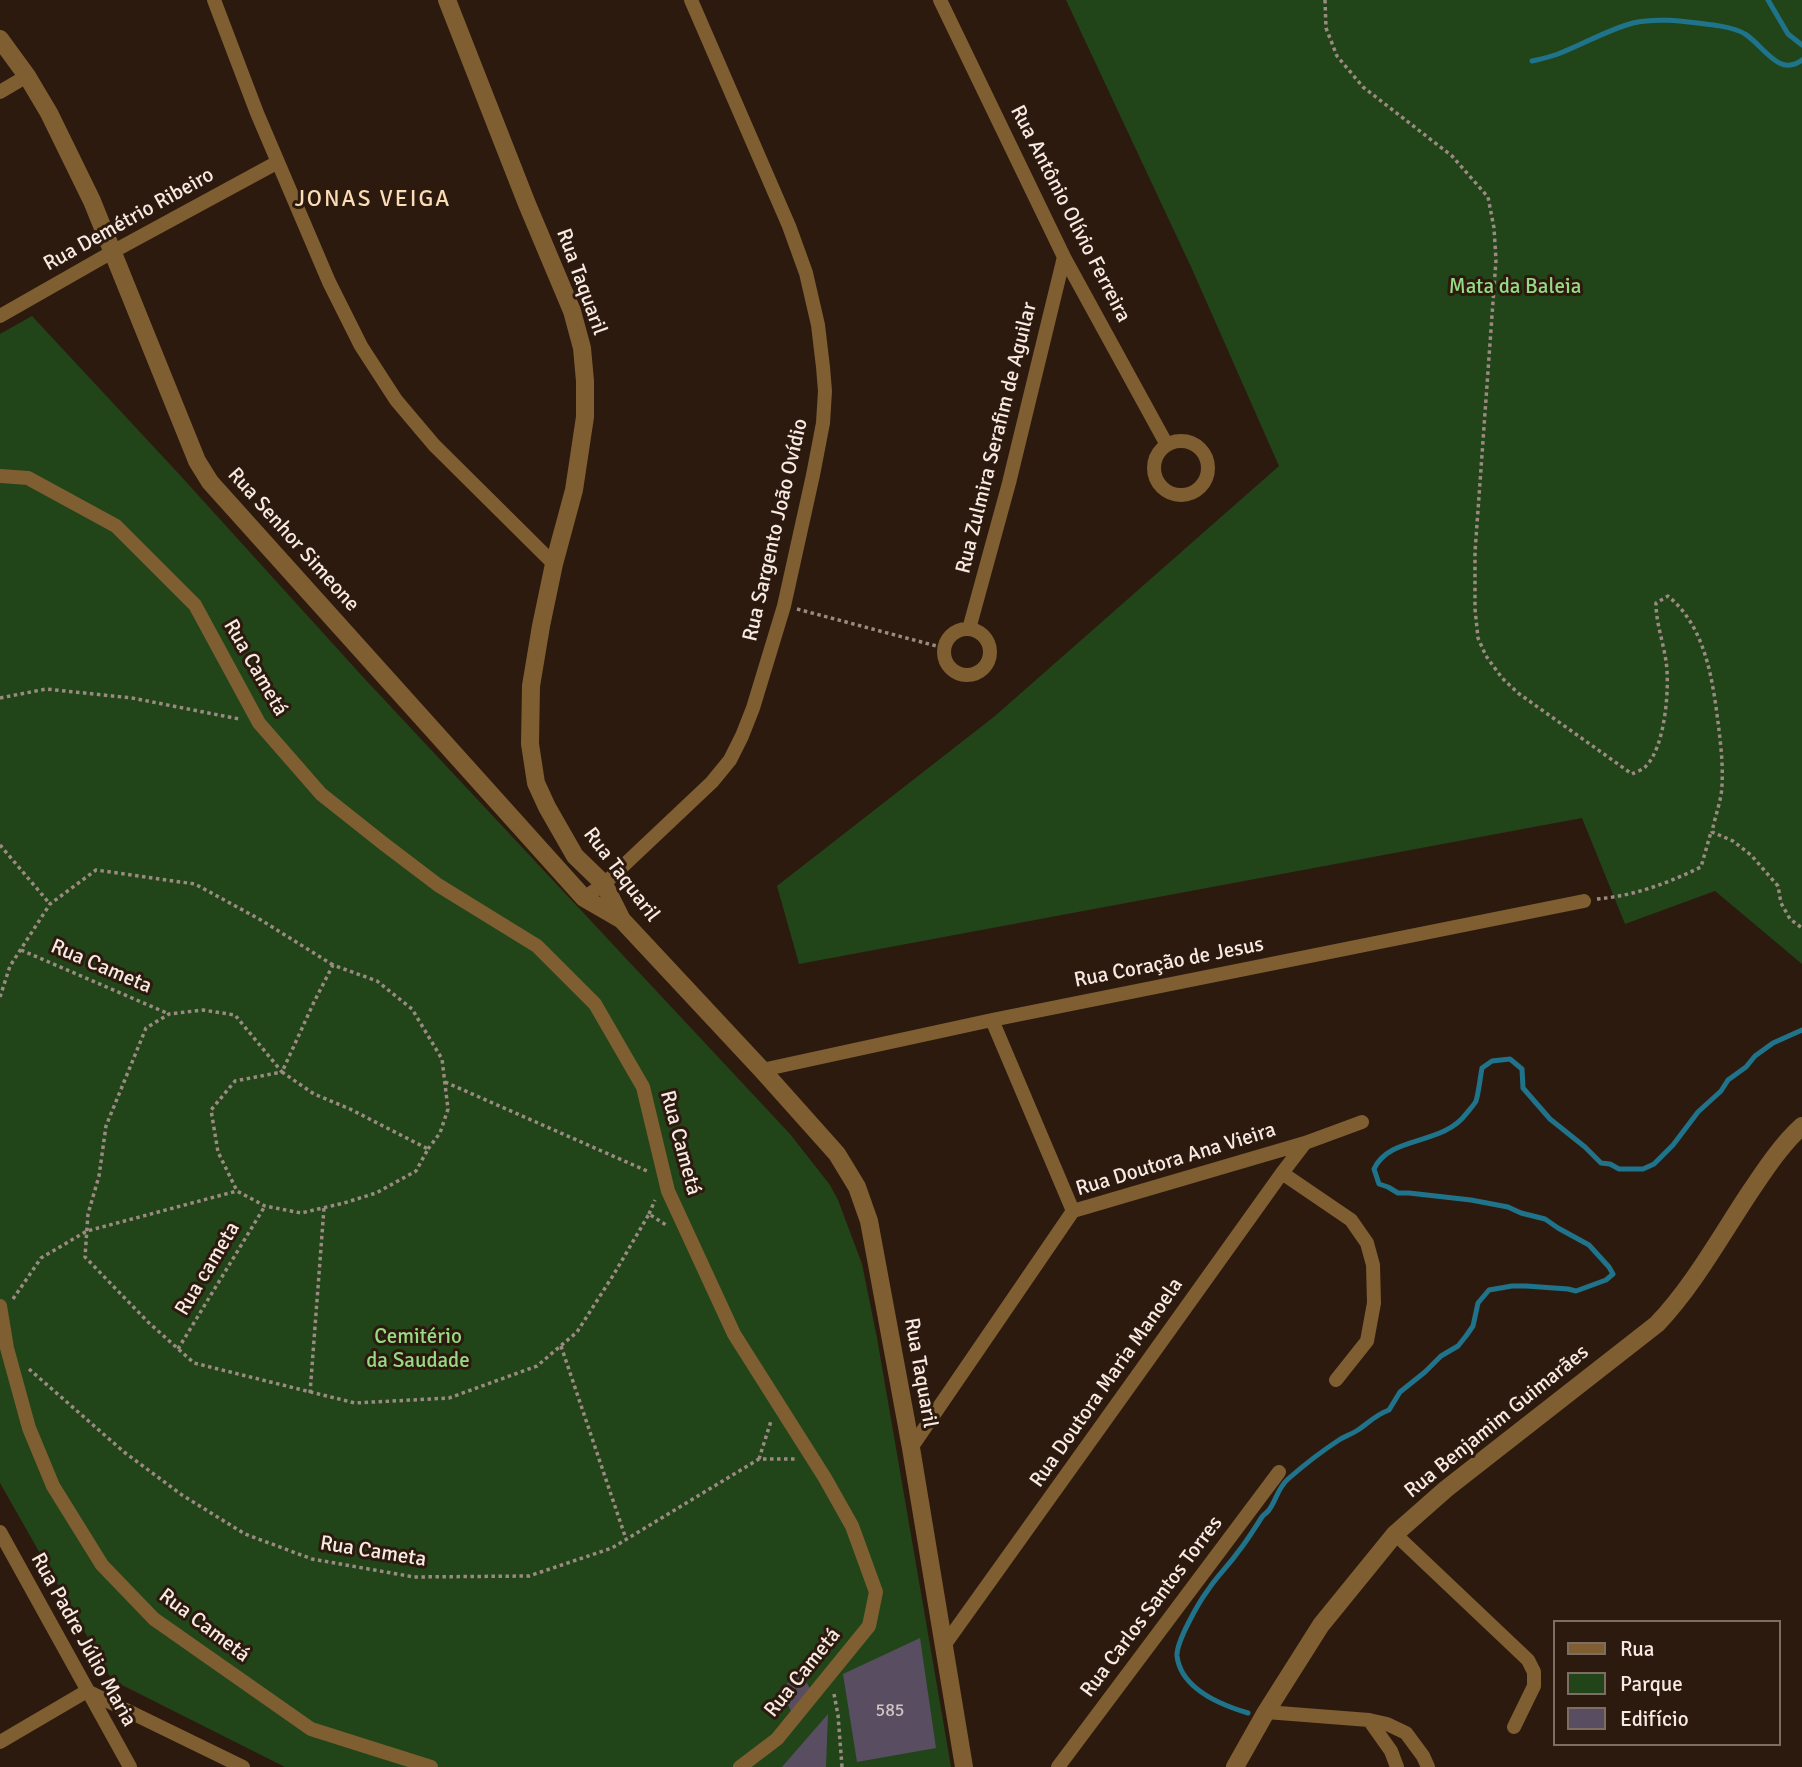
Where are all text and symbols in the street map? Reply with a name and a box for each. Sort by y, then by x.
street label: Rua Antônio Olívio Ferreira [1004,101,1136,327]
street label: Rua Demétrio Ribeiro [39,163,219,277]
district label: JONAS VEIGA [296,186,450,214]
street label: Rua Taquaril [550,225,612,339]
park label: Mata da Baleia [1449,274,1581,300]
street label: Rua Zulmira Serafim de Aguilar [951,300,1043,576]
street label: Rua Sargento João Ovídio [738,416,814,644]
street label: Rua Senhor Simeone [222,463,364,617]
street label: Rua Cametá [217,615,293,721]
street label: Rua Taquaril [577,823,665,927]
street label: Rua Coração de Jesus [1072,932,1266,994]
street label: Rua Cameta [47,934,155,1000]
street label: Rua Cametá [654,1088,706,1198]
street label: Rua Doutora Ana Vieira [1073,1118,1279,1202]
street label: Rua cameta [170,1218,246,1320]
street label: Rua Doutora Maria Manoela [1025,1273,1189,1493]
street label: Rua Taquaril [898,1316,942,1430]
park label: Cemitério da Saudade [366,1324,470,1374]
street label: Rua Benjamim Guimarães [1400,1340,1594,1504]
street label: Rua Carlos Santos Torres [1076,1511,1228,1703]
street label: Rua Cameta [318,1531,428,1573]
street label: Rua Padre Júlio Maria [25,1549,141,1731]
street label: Rua Cametá [154,1584,254,1668]
legend [1554,1620,1781,1746]
street label: Rua Cametá [759,1623,847,1723]
text: Rua [1620,1636,1654,1662]
text: Parque [1620,1671,1683,1697]
house number: 585 [875,1700,905,1722]
text: Edifício [1620,1706,1689,1732]

